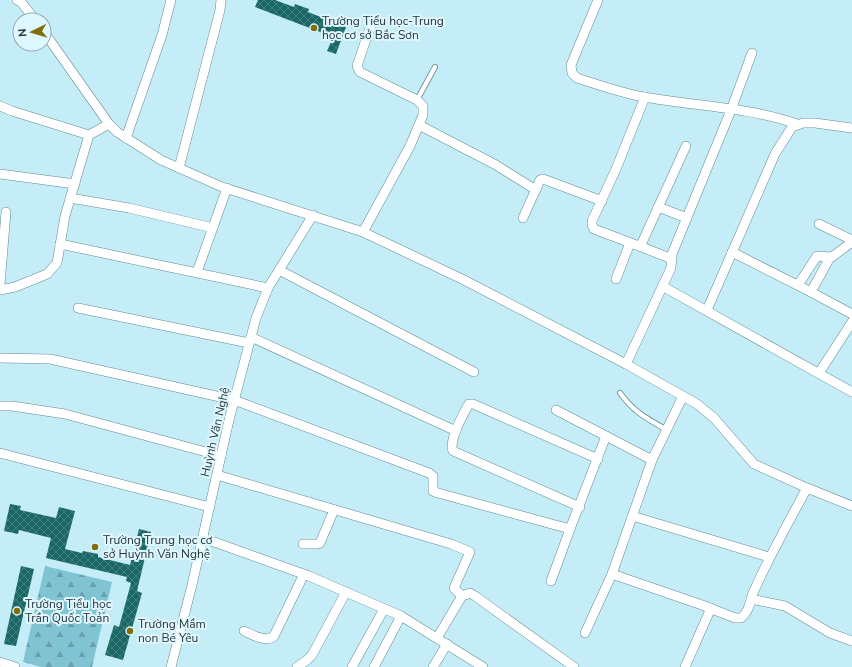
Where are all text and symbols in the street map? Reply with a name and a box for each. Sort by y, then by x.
north arrow [12,12,52,52]
place label: Trường Tiểu học-Trung học cơ sở Bắc Sơn [322,13,444,43]
marker: Trường Tiểu học-Trung học cơ sở Bắc Sơn [309,23,319,33]
text: N [15,28,30,38]
street label: Huỳnh Văn Nghệ [197,386,233,478]
place label: Trường Trung học cơ sở Huỳnh Văn Nghệ [103,532,213,562]
marker: Trường Trung học cơ sở Huỳnh Văn Nghệ [90,542,100,552]
place label: Trường Tiểu học Trần Quốc Toản [25,596,112,626]
marker: Trường Tiểu học Trần Quốc Toản [12,606,22,616]
place label: Trường Mầm non Bé Yêu [138,616,206,646]
marker: Trường Mầm non Bé Yêu [125,626,135,636]

